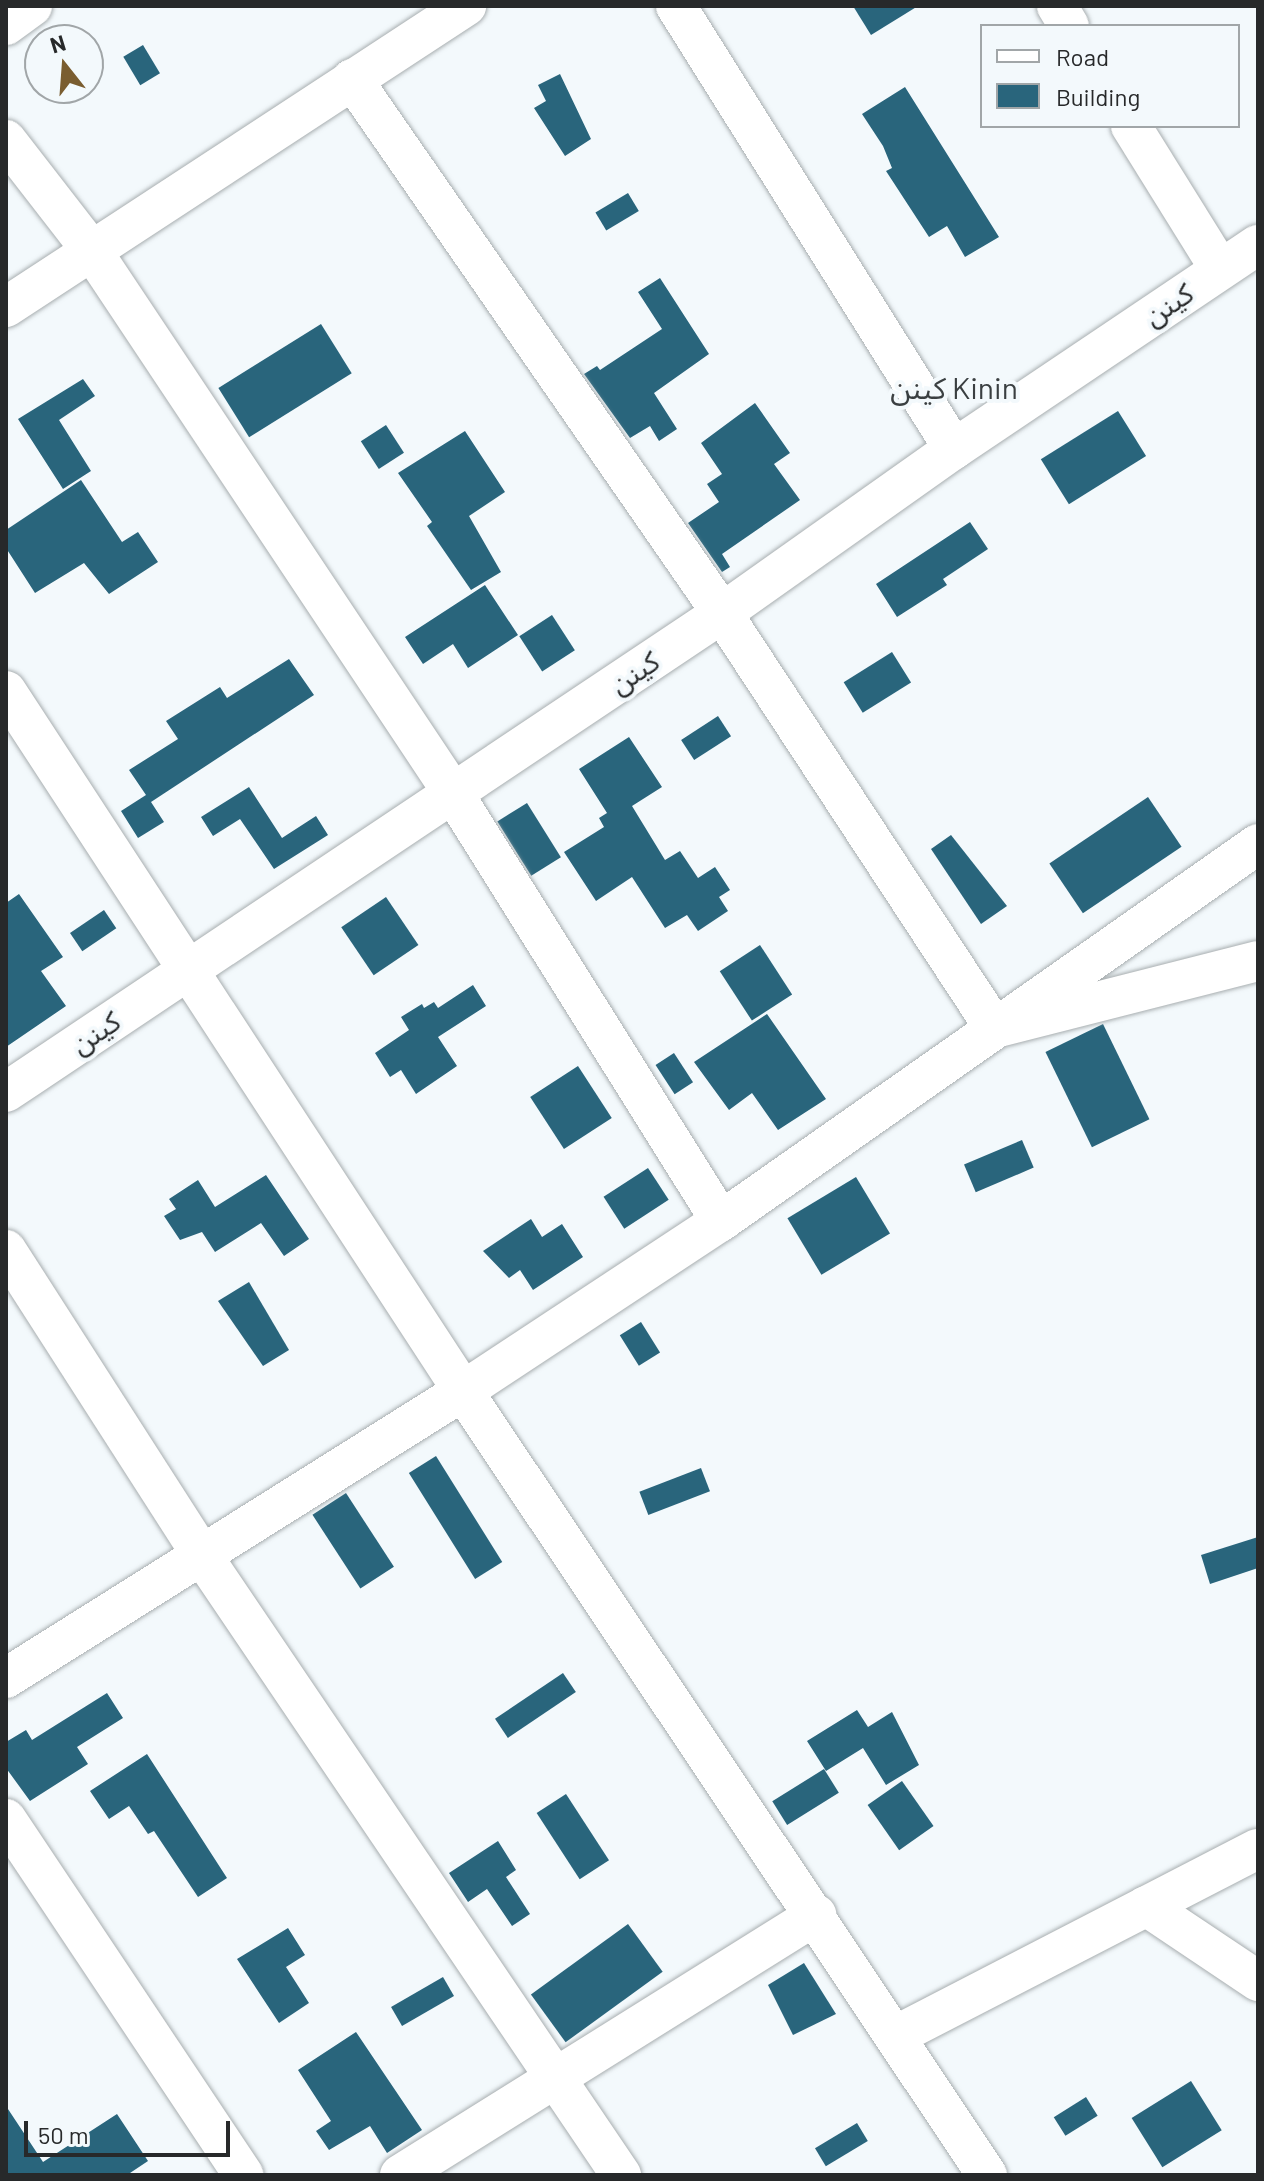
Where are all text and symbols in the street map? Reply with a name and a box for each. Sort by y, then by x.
north arrow [24,24,104,104]
legend [980,24,1240,128]
text: N [47,28,68,58]
text: Road [1056,42,1109,71]
text: Building [1056,82,1140,111]
street label: كينن [1137,276,1199,332]
district label: كينن Kinin [890,369,1018,405]
street label: كينن [603,644,665,700]
street label: كينن [64,1004,126,1060]
scale bar [28,2105,234,2155]
text: 50 m [38,2120,89,2149]

